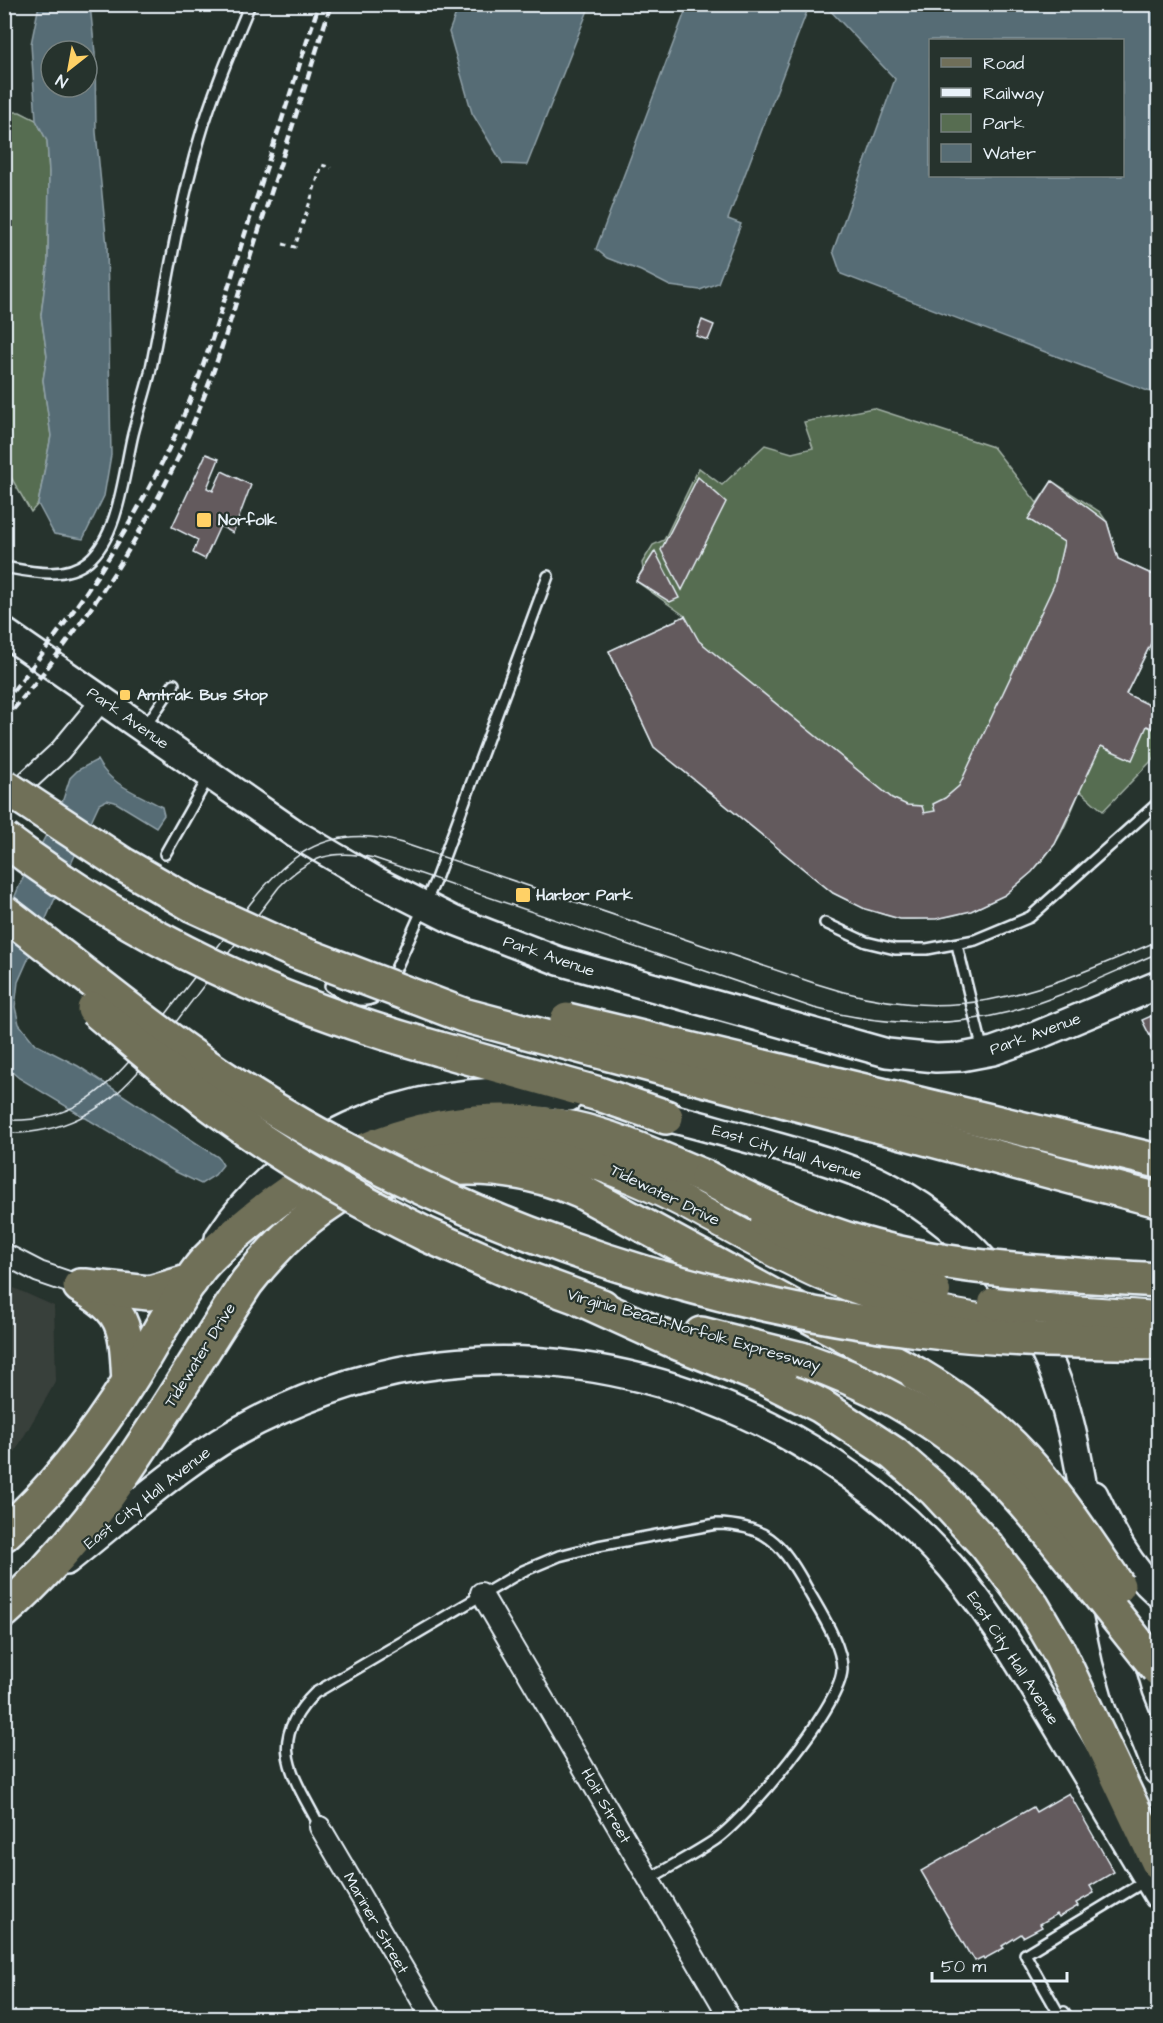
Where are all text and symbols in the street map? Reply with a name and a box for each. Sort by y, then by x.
north arrow [39,39,99,99]
legend [929,39,1124,177]
text: Road [983,51,1024,76]
text: N [52,69,72,93]
text: Railway [983,81,1044,107]
text: Park [983,111,1025,136]
text: Water [983,141,1036,166]
place label: Norfolk [218,509,277,531]
marker: Norfolk [195,511,213,529]
street label: Park Avenue [83,682,174,755]
place label: Amtrak Bus Stop [137,684,268,706]
marker: Amtrak Bus Stop [118,688,132,702]
place label: Harbor Park [536,884,633,906]
marker: Harbor Park [514,886,532,904]
street label: Park Avenue [500,930,598,982]
street label: Park Avenue [986,1007,1084,1061]
street label: East City Hall Avenue [709,1119,865,1186]
street label: Tidewater Drive [607,1159,724,1231]
street label: Virginia Beach-Norfolk Expressway [565,1283,823,1378]
street label: Tidewater Drive [159,1298,241,1411]
street label: East City Hall Avenue [79,1441,216,1555]
street label: East City Hall Avenue [961,1587,1065,1730]
street label: Holt Street [576,1764,637,1848]
street label: Mariner Street [338,1868,414,1978]
scale bar [932,1945,1067,1983]
text: 50 m [941,1954,986,1979]

